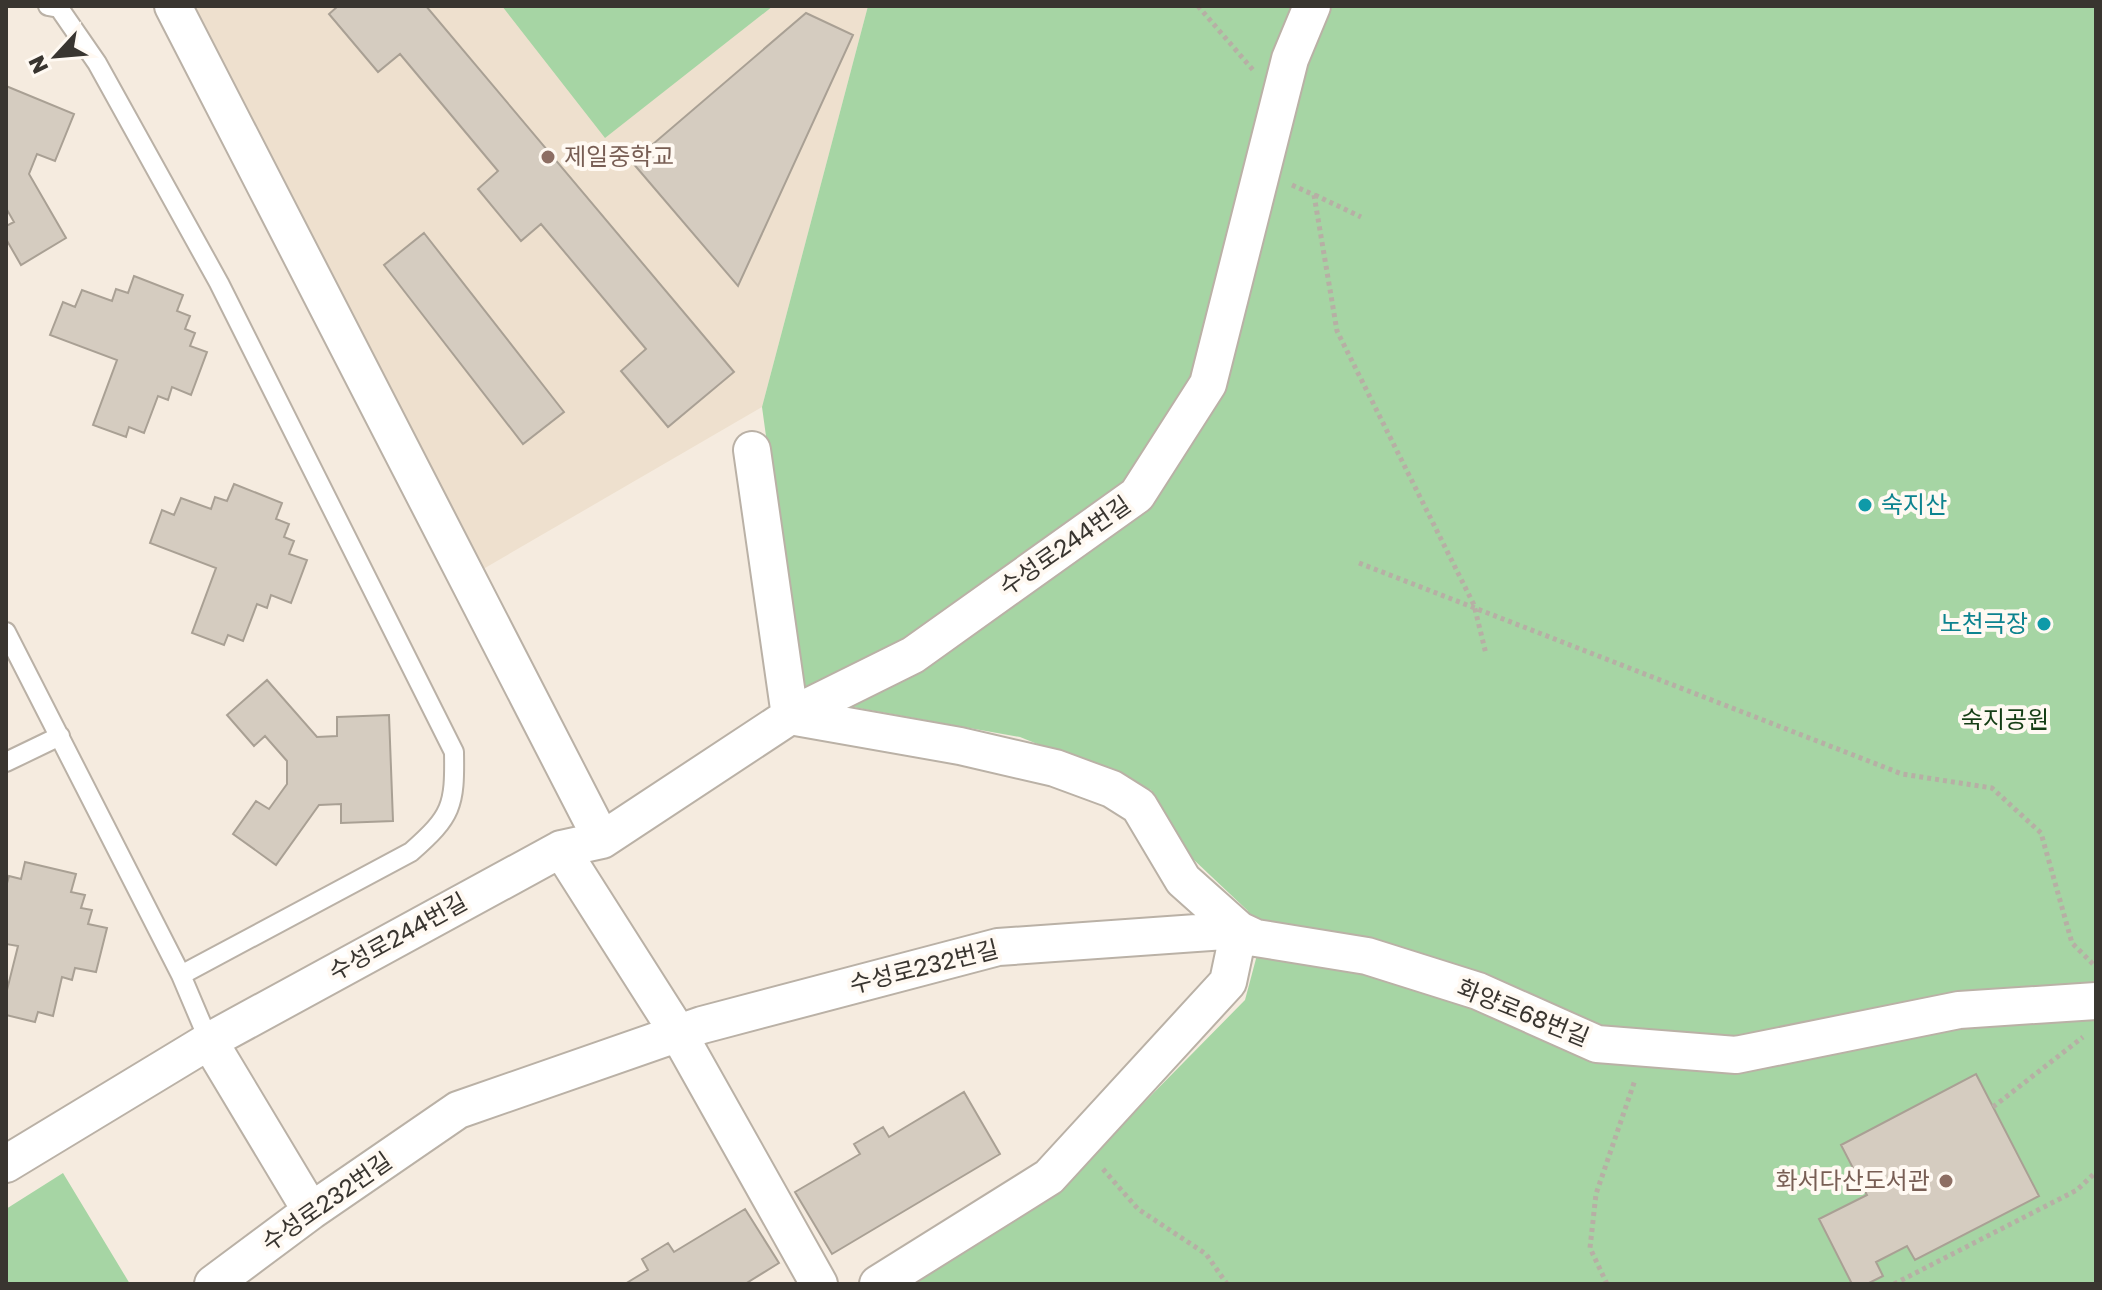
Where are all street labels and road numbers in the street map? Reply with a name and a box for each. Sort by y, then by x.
street label: 수성로244번길 [993,489,1135,601]
street label: 수성로244번길 [323,886,471,986]
street label: 수성로232번길 [846,933,1001,998]
street label: 화양로68번길 [1453,972,1594,1051]
street label: 수성로232번길 [255,1145,397,1256]

